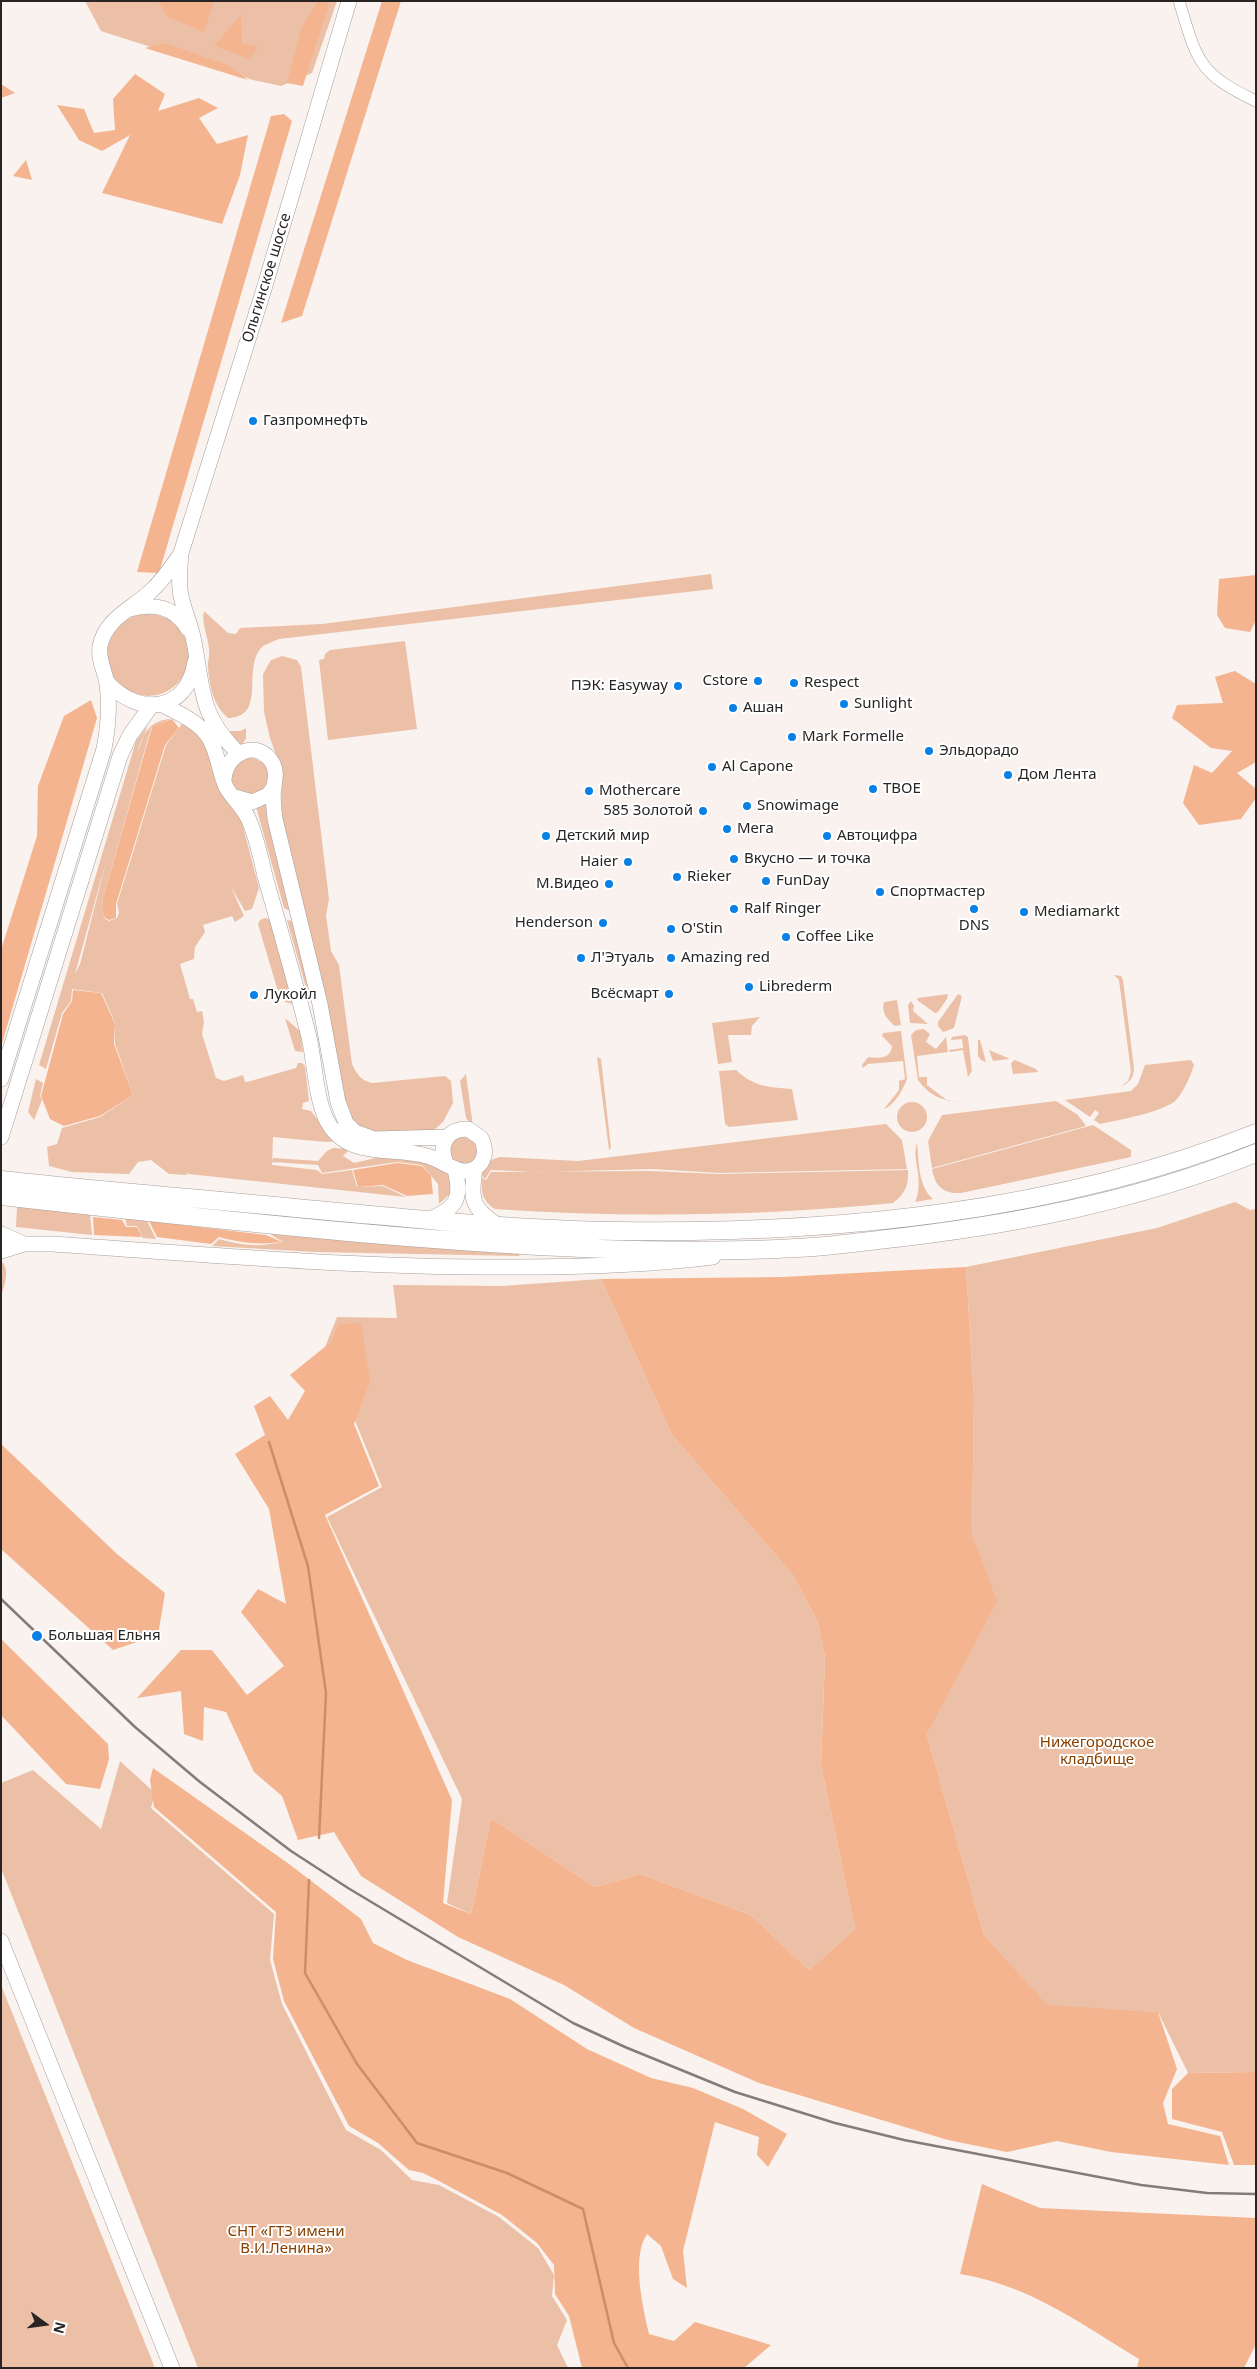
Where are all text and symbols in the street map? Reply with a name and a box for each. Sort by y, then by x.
street label: Ольгинское шоссе [239,211,295,345]
place label: Газпромнефть [263,412,368,430]
marker: Газпромнефть [247,415,259,427]
place label: Cstore [702,672,748,690]
place label: Respect [804,674,859,692]
marker: Cstore [752,675,764,687]
place label: ПЭК: Easyway [571,677,668,695]
marker: Respect [788,677,800,689]
marker: ПЭК: Easyway [672,680,684,692]
place label: Sunlight [854,695,912,713]
marker: Sunlight [838,698,850,710]
place label: Ашан [743,699,784,717]
marker: Ашан [727,702,739,714]
place label: Mark Formelle [802,728,904,746]
marker: Mark Formelle [786,731,798,743]
place label: Эльдорадо [939,742,1019,760]
marker: Эльдорадо [923,745,935,757]
place label: Al Capone [722,758,793,776]
marker: Al Capone [706,761,718,773]
place label: Дом Лента [1018,766,1097,784]
marker: Дом Лента [1002,769,1014,781]
place label: ТВОЕ [883,780,921,798]
place label: Mothercare [599,782,681,800]
marker: ТВОЕ [867,783,879,795]
marker: Mothercare [583,785,595,797]
place label: Snowimage [757,797,839,815]
marker: Snowimage [741,800,753,812]
place label: 585 Золотой [603,802,693,820]
marker: 585 Золотой [697,805,709,817]
place label: Мега [737,820,774,838]
marker: Мега [721,823,733,835]
place label: Детский мир [556,827,650,845]
place label: Автоцифра [837,827,918,845]
marker: Детский мир [540,830,552,842]
marker: Автоцифра [821,830,833,842]
place label: Вкусно — и точка [744,850,871,868]
place label: Haier [580,853,618,871]
marker: Вкусно — и точка [728,853,740,865]
marker: Haier [622,856,634,868]
place label: Rieker [687,868,731,886]
marker: Rieker [671,871,683,883]
place label: FunDay [776,872,829,890]
place label: М.Видео [536,875,599,893]
marker: FunDay [760,875,772,887]
marker: М.Видео [603,878,615,890]
place label: Спортмастер [890,883,985,901]
marker: Спортмастер [874,886,886,898]
place label: Ralf Ringer [744,900,821,918]
marker: Ralf Ringer [728,903,740,915]
marker: DNS [968,903,980,915]
place label: Mediamarkt [1034,903,1120,921]
marker: Mediamarkt [1018,906,1030,918]
place label: Henderson [515,914,593,932]
marker: Henderson [597,917,609,929]
place label: DNS [959,917,989,935]
place label: O'Stin [681,920,723,938]
marker: O'Stin [665,923,677,935]
place label: Coffee Like [796,928,874,946]
marker: Coffee Like [780,931,792,943]
place label: Л'Этуаль [591,949,654,967]
place label: Amazing red [681,949,770,967]
marker: Л'Этуаль [575,952,587,964]
marker: Amazing red [665,952,677,964]
place label: Librederm [759,978,832,996]
marker: Librederm [743,981,755,993]
place label: Всёсмарт [591,985,659,1003]
place label: Лукойл [264,986,317,1004]
marker: Всёсмарт [663,988,675,1000]
marker: Лукойл [248,989,260,1001]
place label: Большая Ельня [48,1627,161,1645]
marker: Большая Ельня [30,1629,44,1643]
park label: Нижегородское кладбище [1040,1734,1154,1769]
park label: СНТ «ГТЗ имени В.И.Ленина» [227,2223,345,2258]
north arrow [20,2299,70,2349]
text: N [49,2320,71,2336]

